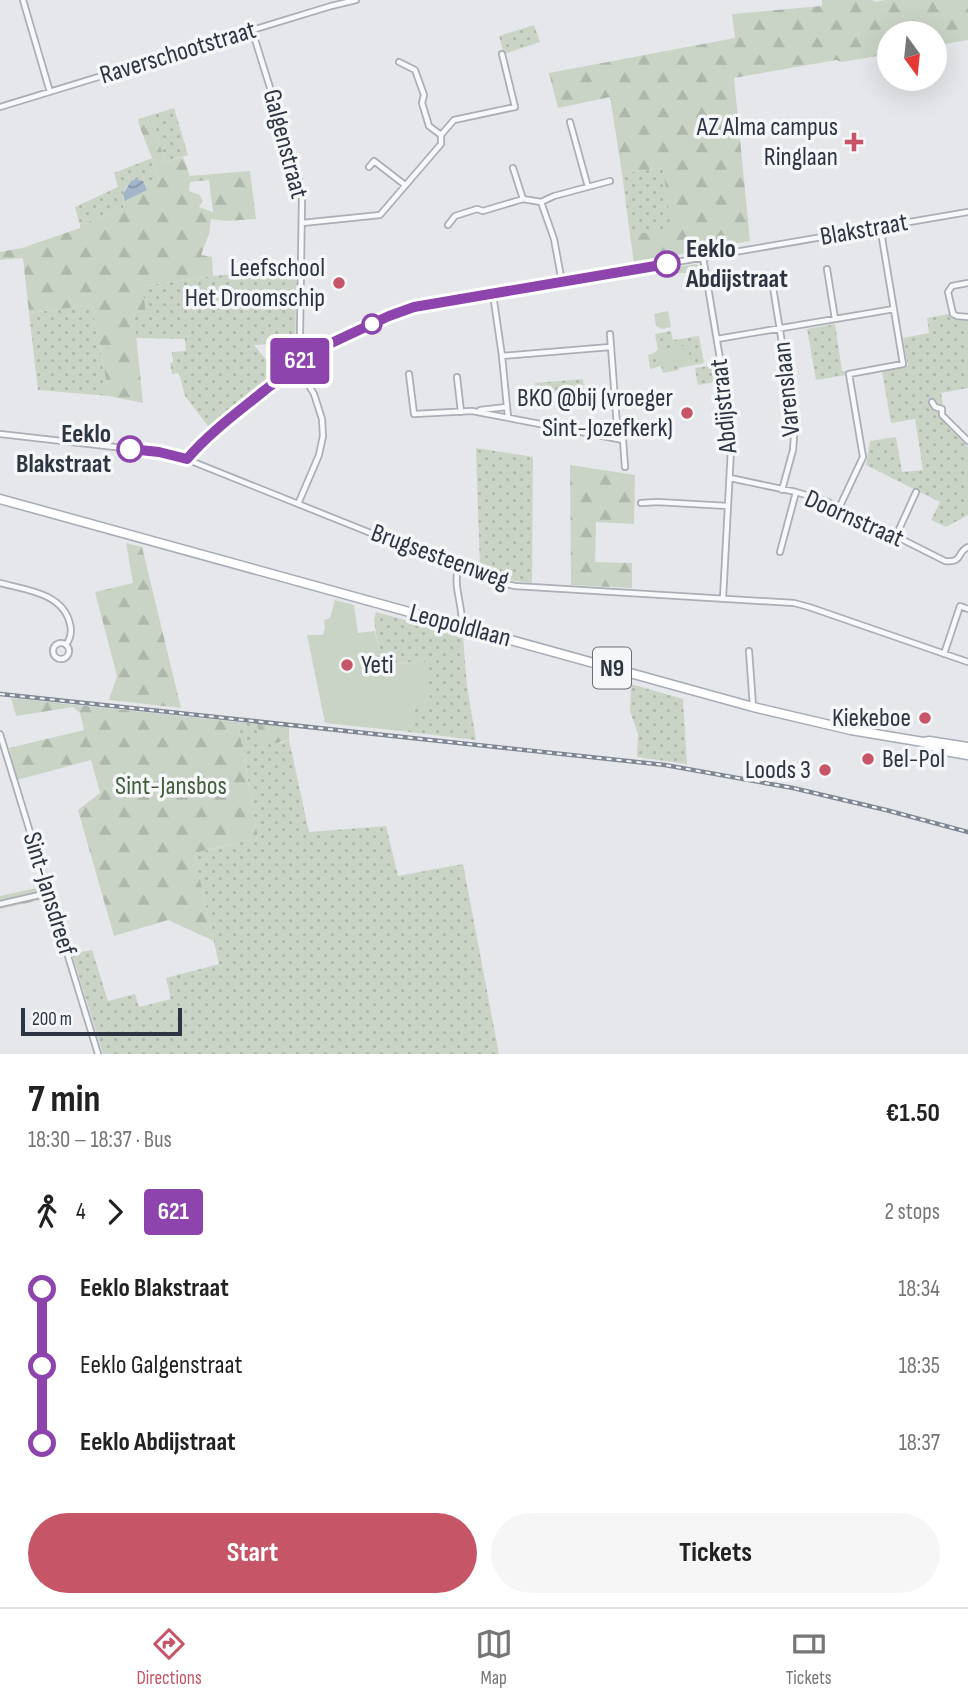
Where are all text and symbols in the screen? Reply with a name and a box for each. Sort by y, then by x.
street label: Raverschootstraat [96,15,260,91]
north arrow [877,21,947,91]
map controls [877,21,947,91]
street label: Galgenstraat [256,86,314,202]
place label: AZ Alma campus Ringlaan [696,112,838,173]
marker: AZ Alma campus Ringlaan [844,132,864,152]
street label: Blakstraat [818,207,910,253]
place label: Eeklo Abdijstraat [685,234,788,295]
marker: Eeklo Abdijstraat [654,251,680,277]
place label: Leefschool Het Droomschip [185,253,325,314]
marker: Leefschool Het Droomschip [331,275,347,291]
unlabelled marker [362,314,382,334]
line badge: 621 [260,338,340,384]
street label: Varenslaan [767,340,807,438]
text: 621 [284,346,316,375]
street label: Abdijstraat [704,357,744,456]
place label: BKO @bij (vroeger Sint-Jozefkerk) [517,383,674,444]
marker: BKO @bij (vroeger Sint-Jozefkerk) [679,405,695,421]
place label: Eeklo Blakstraat [16,419,111,480]
marker: Eeklo Blakstraat [117,436,143,462]
street label: Doornstraat [800,483,908,555]
street label: Brugsesteenweg [367,518,513,596]
street label: Leopoldlaan [406,598,514,654]
road number: N9 [593,648,631,688]
place label: Yeti [361,650,394,681]
marker: Yeti [339,657,355,673]
place label: Kiekeboe [832,703,911,734]
marker: Kiekeboe [917,710,933,726]
place label: Bel-Pol [882,744,945,775]
marker: Bel-Pol [860,751,876,767]
place label: Loods 3 [745,755,811,786]
marker: Loods 3 [817,762,833,778]
park label: Sint-Jansbos [115,771,227,802]
street label: Sint-Jansdreef [16,829,83,960]
scale bar [21,1005,182,1037]
text: 200 m [32,1008,72,1031]
text: 7 min [28,1077,100,1122]
text: €1.50 [886,1098,940,1129]
text: 18:30 – 18:37 · Bus [28,1126,172,1154]
icon: walk [28,1193,66,1231]
icon: forward [96,1193,134,1231]
text: 621 [158,1197,189,1226]
text: 4 [76,1198,86,1226]
text: 2 stops [884,1198,940,1226]
text: Eeklo Blakstraat [80,1273,229,1304]
text: 18:34 [898,1275,940,1303]
text: Eeklo Galgenstraat [80,1350,243,1381]
text: 18:35 [899,1352,940,1380]
text: Eeklo Abdijstraat [80,1427,236,1458]
text: 18:37 [899,1429,940,1457]
button: Start [28,1513,477,1593]
button: Tickets [491,1513,940,1593]
tab: Directions [136,1625,202,1690]
tab: Map [475,1625,513,1690]
tab: Tickets [786,1625,832,1690]

